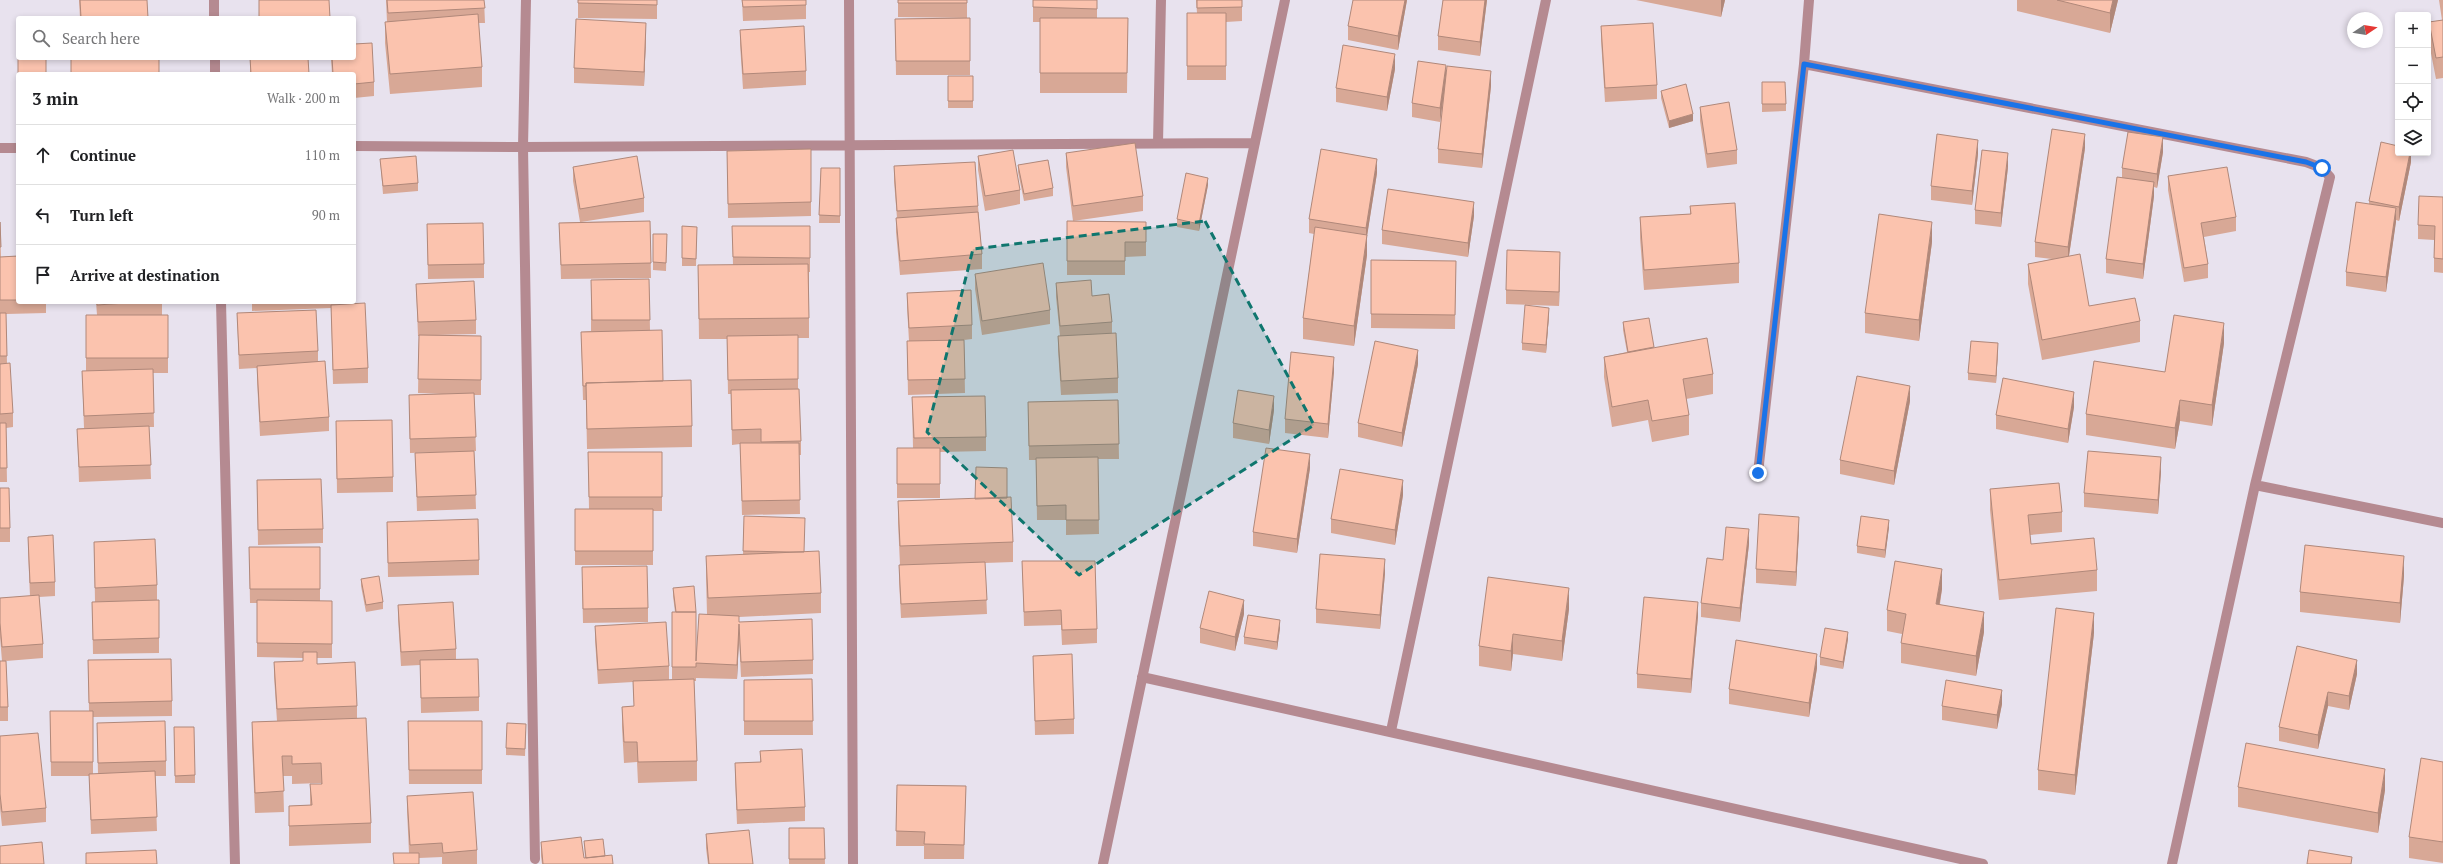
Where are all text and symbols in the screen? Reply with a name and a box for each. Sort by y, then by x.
north arrow [2347,12,2383,48]
map controls [2395,12,2431,156]
button: + [2395,12,2431,48]
search box [16,16,356,60]
icon: search [30,27,52,49]
text: Search here [62,28,140,48]
button: − [2395,48,2431,84]
button: locate [2395,84,2431,120]
text: 3 min [32,87,79,110]
text: Walk · 200 m [267,89,340,107]
button: layers [2395,120,2431,156]
icon: ahead [32,144,54,166]
text: Continue [70,145,136,165]
text: 110 m [305,146,340,164]
route start [2313,159,2331,177]
icon: left [32,204,54,226]
text: Turn left [70,205,134,225]
text: 90 m [312,206,340,224]
icon: arrive [32,264,54,286]
text: Arrive at destination [70,265,220,285]
route end [1749,464,1767,482]

